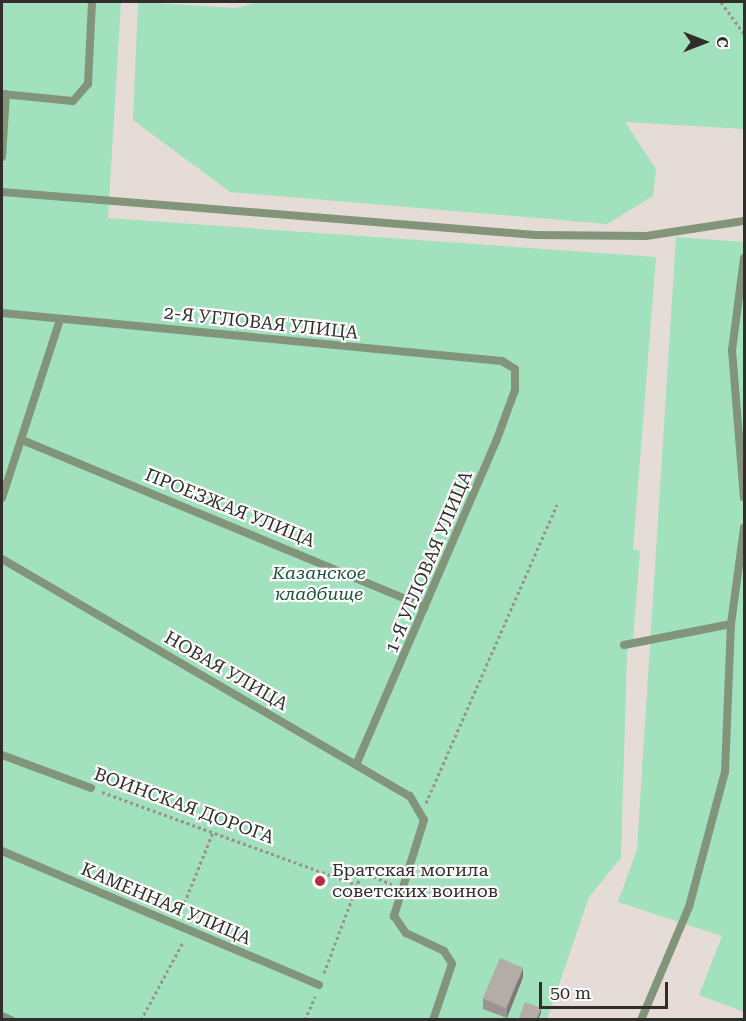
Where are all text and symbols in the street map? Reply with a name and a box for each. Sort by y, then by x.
north arrow [674,12,734,72]
text: С [713,36,732,48]
street label: 2-Я УГЛОВАЯ УЛИЦА [163,302,359,344]
street label: ПРОЕЗЖАЯ УЛИЦА [142,464,318,552]
street label: 1-Я УГЛОВАЯ УЛИЦА [381,468,477,656]
park label: Казанское кладбище [272,563,366,606]
street label: НОВАЯ УЛИЦА [160,627,292,715]
street label: ВОИНСКАЯ ДОРОГА [91,763,277,849]
street label: КАМЕННАЯ УЛИЦА [78,858,254,950]
place label: Братская могила советских воинов [332,860,498,902]
marker: Братская могила советских воинов [313,874,327,888]
scale bar [542,970,671,1008]
text: 50 m [550,982,591,1003]

